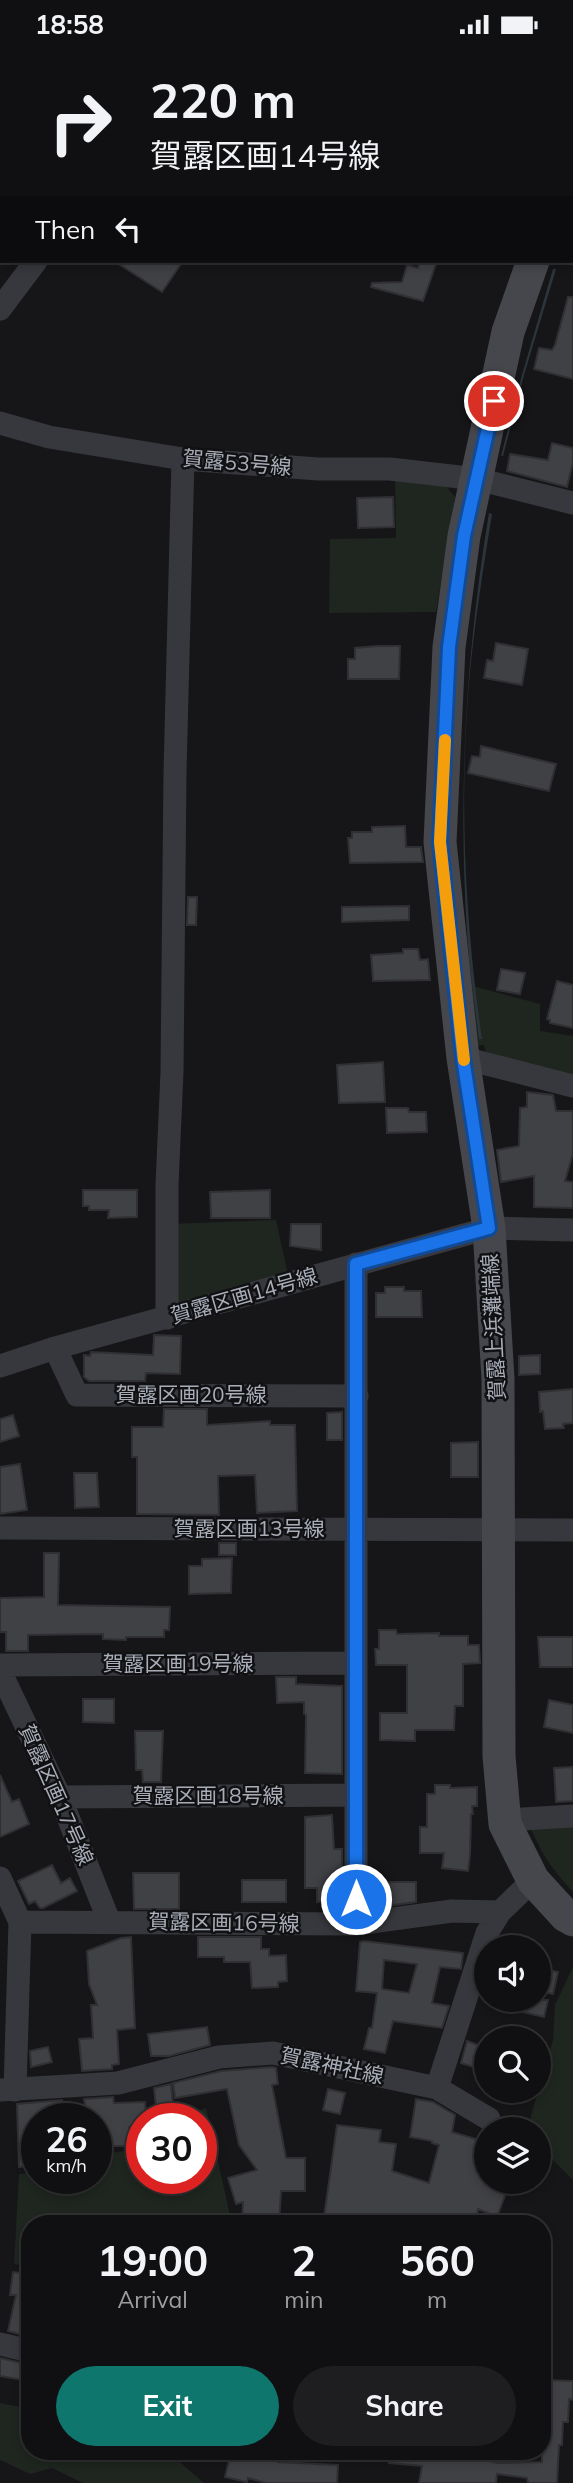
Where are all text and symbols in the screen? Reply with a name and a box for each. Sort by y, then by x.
text: 18:58 [35,8,104,41]
text: 220 m [150,69,296,130]
icon: right [35,77,126,168]
text: 賀露区画14号線 [150,135,380,175]
icon: left [109,210,147,248]
text: Then [35,213,95,246]
pin [464,371,524,431]
icon: arrive [475,382,513,420]
street label: 賀露53号線 [182,444,293,480]
street label: 賀露上浜灘端線 [476,1253,510,1401]
street label: 賀露区画14号線 [167,1262,320,1328]
street label: 賀露区画20号線 [115,1381,267,1407]
street label: 賀露区画13号線 [173,1515,325,1541]
street label: 賀露区画19号線 [102,1650,254,1676]
street label: 賀露区画17号線 [14,1720,100,1869]
street label: 賀露区画18号線 [132,1782,284,1808]
position arrow [319,1862,393,1936]
street label: 賀露区画16号線 [148,1908,300,1936]
map controls [474,1935,551,2194]
button: sound [474,1935,551,2012]
button: search [474,2026,551,2103]
street label: 賀露神社線 [278,2041,386,2089]
speed limit sign: 30 [126,2103,217,2194]
text: 26 [45,2117,88,2161]
button: layers [474,2117,551,2194]
text: km/h [46,2154,87,2177]
text: 19:00 [97,2234,208,2287]
text: 2 [291,2234,316,2287]
text: 560 [399,2234,475,2287]
text: Arrival [117,2285,188,2314]
text: min [284,2285,323,2314]
text: m [427,2285,447,2314]
button: Exit [56,2366,279,2446]
button: Share [293,2366,516,2446]

